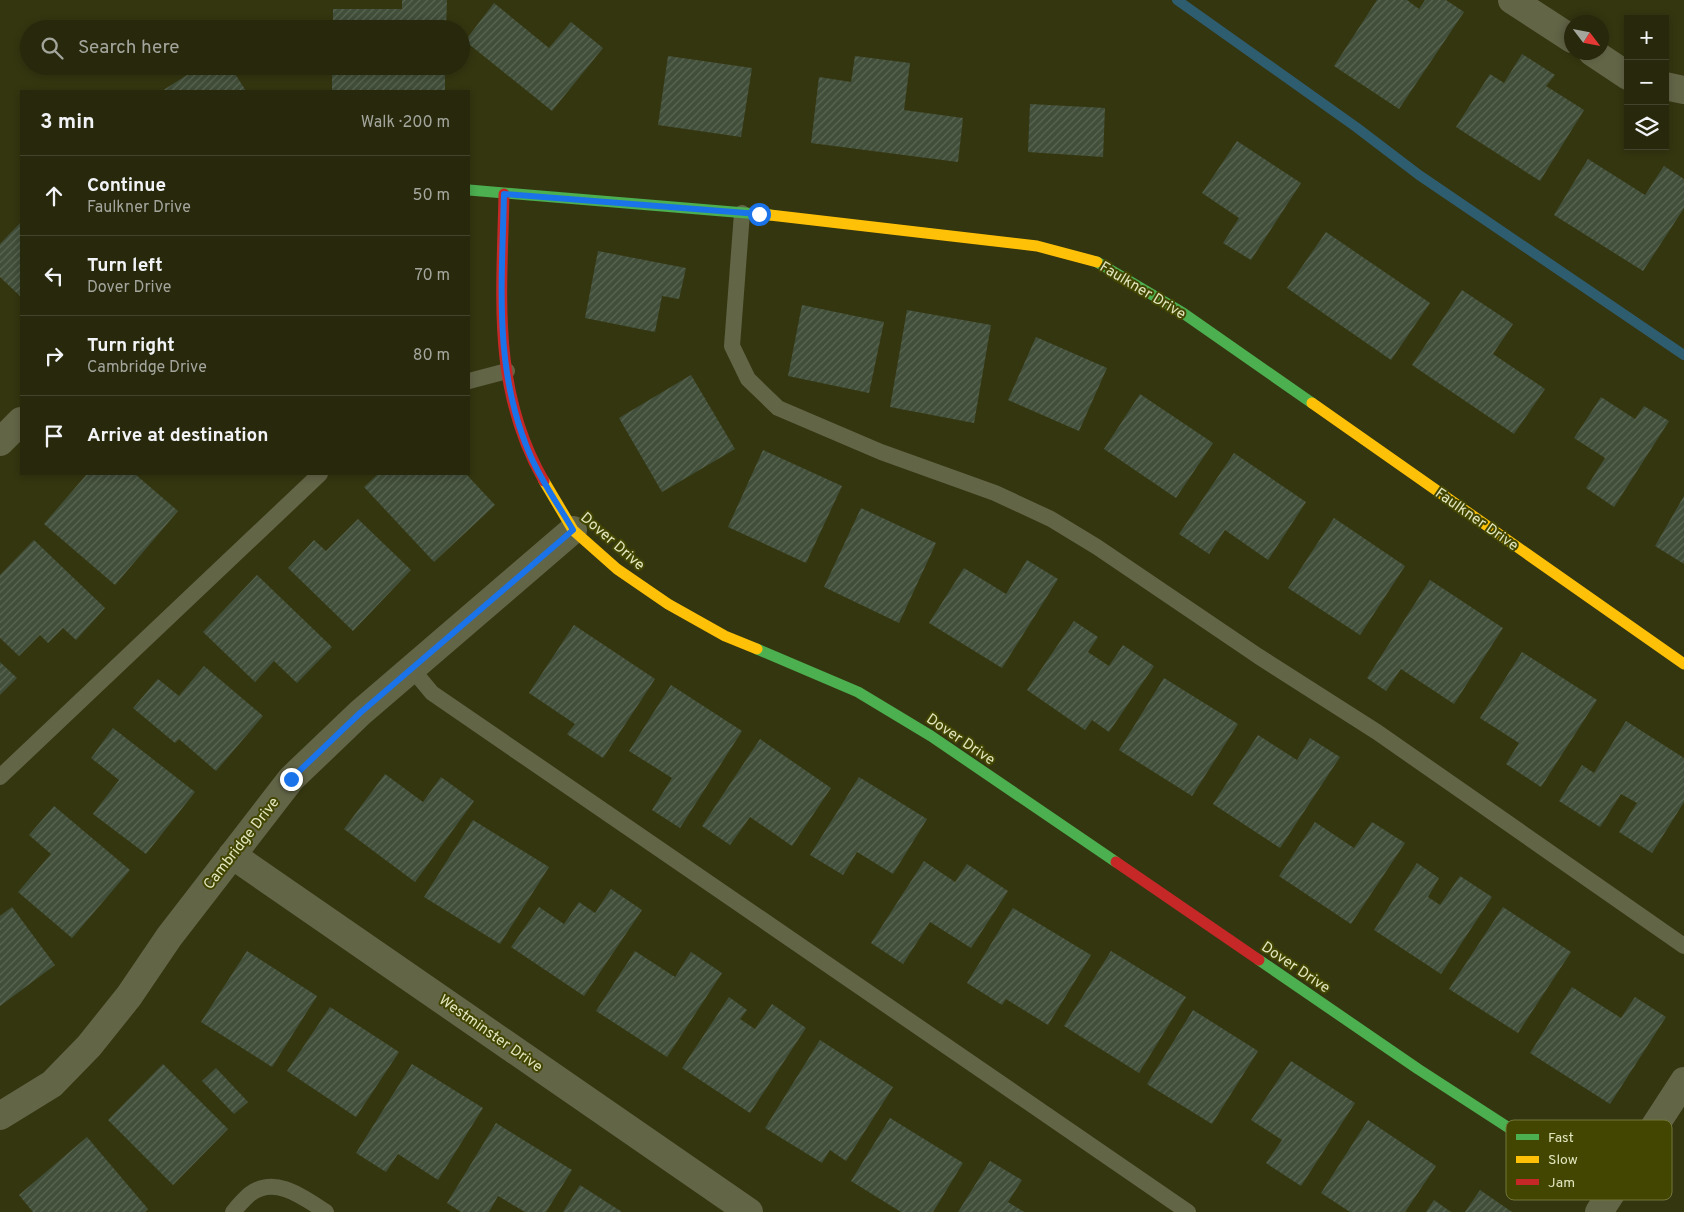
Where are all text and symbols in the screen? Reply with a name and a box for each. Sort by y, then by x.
north arrow [1564,15,1609,60]
map controls [1624,15,1669,150]
button: + [1624,15,1669,60]
search box [20,20,470,75]
icon: search [38,34,66,62]
text: Search here [78,36,180,60]
button: − [1624,60,1669,105]
button: layers [1624,105,1669,150]
text: 3 min [40,109,95,136]
text: Walk · 200 m [361,113,450,133]
text: Continue [87,174,166,198]
icon: ahead [40,182,68,210]
text: 50 m [413,186,450,206]
text: Faulkner Drive [87,198,191,218]
route start [748,203,771,226]
text: Turn left [87,254,163,278]
street label: Faulkner Drive [1096,258,1189,325]
icon: left [40,262,68,290]
text: 70 m [415,266,450,286]
text: Dover Drive [87,278,171,298]
text: Turn right [87,334,175,358]
icon: right [40,342,68,370]
text: 80 m [413,346,450,366]
text: Cambridge Drive [87,358,207,378]
icon: arrive [40,422,68,450]
text: Arrive at destination [87,424,268,448]
street label: Faulkner Drive [1431,485,1521,556]
street label: Dover Drive [576,509,648,575]
street label: Dover Drive [922,710,998,770]
route end [280,768,303,791]
street label: Cambridge Drive [200,794,284,894]
street label: Dover Drive [1257,938,1333,998]
street label: Westminster Drive [434,991,546,1077]
legend [1506,1120,1672,1200]
text: Fast [1548,1130,1574,1147]
text: Slow [1548,1152,1578,1169]
text: Jam [1548,1175,1575,1192]

